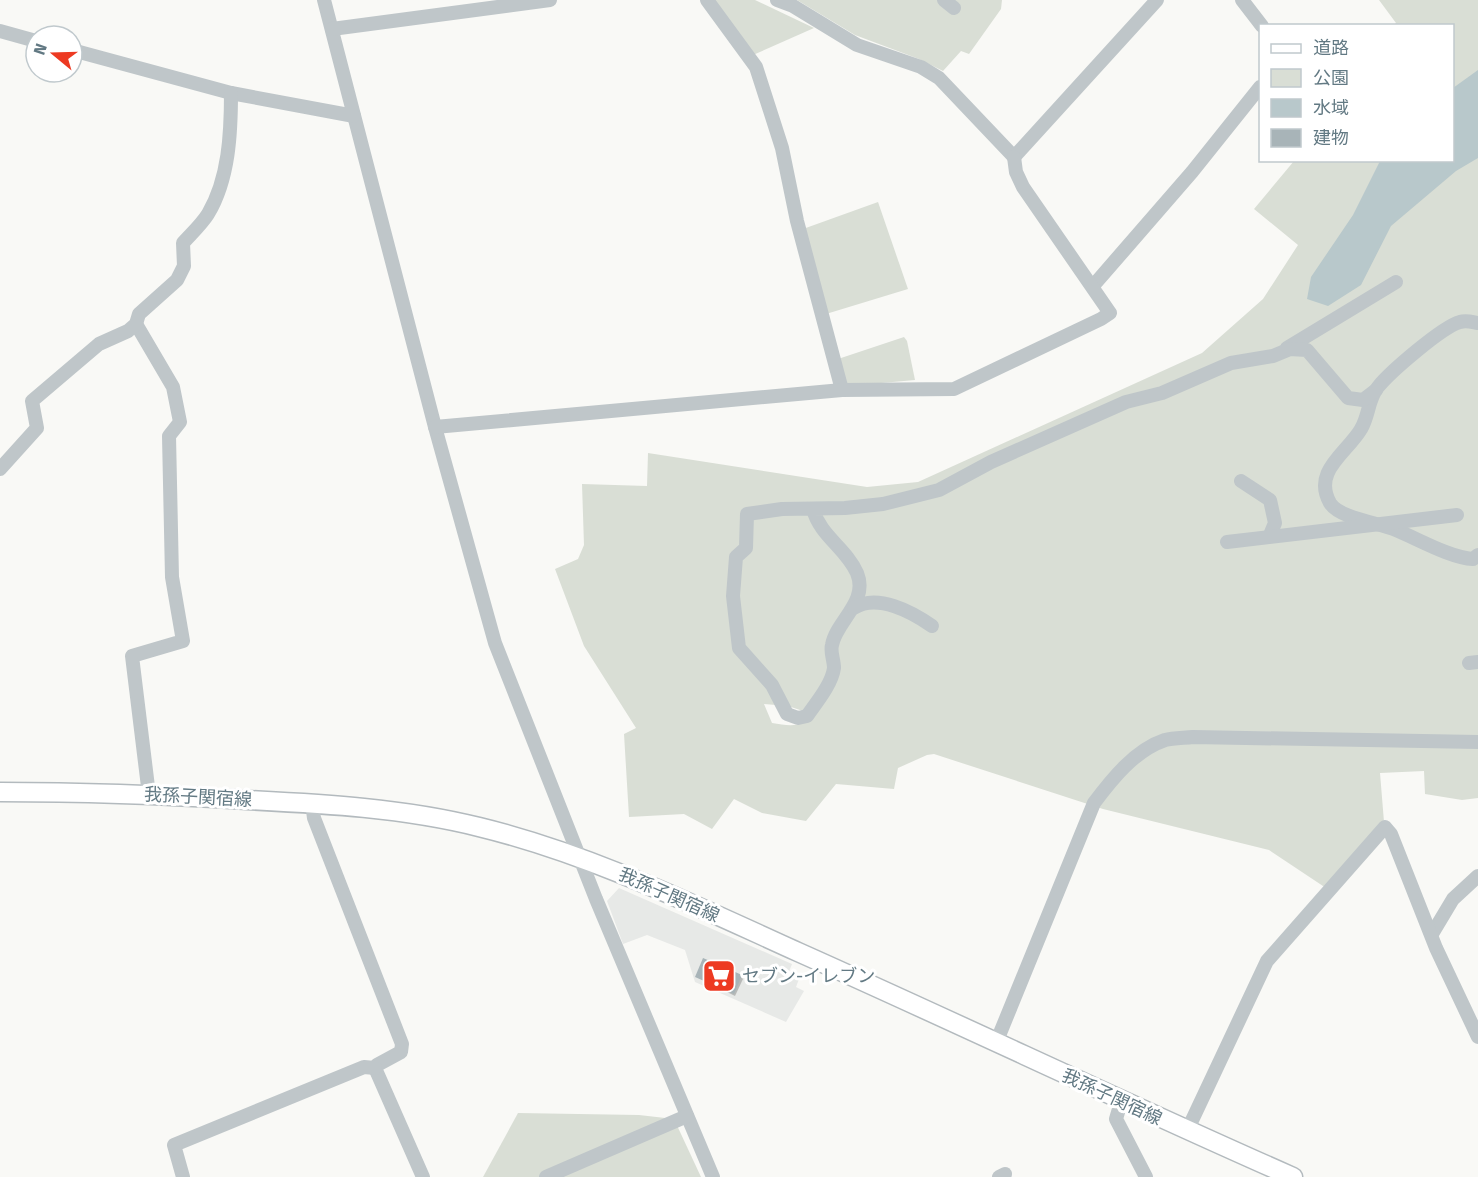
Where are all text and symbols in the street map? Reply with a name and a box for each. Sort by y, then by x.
north arrow [24,24,84,84]
legend [1259,24,1454,162]
text: 道路 [1313,37,1349,59]
text: N [30,41,51,57]
text: 公園 [1313,67,1349,89]
text: 水域 [1313,97,1349,119]
text: 建物 [1313,127,1349,149]
street label: 我孫子関宿線 [143,783,253,811]
street label: 我孫子関宿線 [615,863,723,927]
supermarket icon: セブン-イレブン [701,958,737,994]
place label: セブン-イレブン [742,965,875,987]
street label: 我孫子関宿線 [1058,1064,1166,1130]

